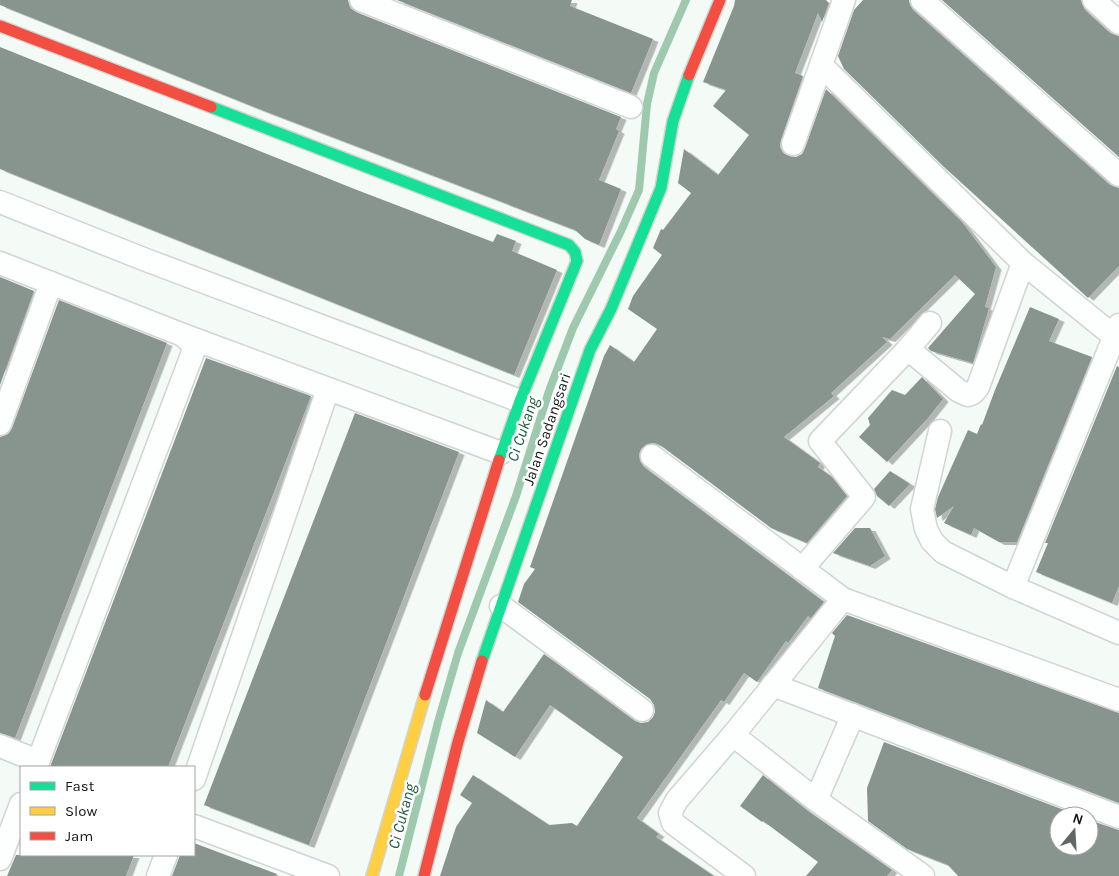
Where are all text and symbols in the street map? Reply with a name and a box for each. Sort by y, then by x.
street label: Jalan Sadangsari [519,371,575,487]
water label: Ci Cukang [503,394,543,464]
legend [20,766,195,856]
text: Fast [65,777,95,795]
water label: Ci Cukang [384,780,420,851]
text: Slow [65,802,97,820]
north arrow [1049,806,1099,856]
text: N [1070,809,1085,829]
text: Jam [65,827,93,845]

